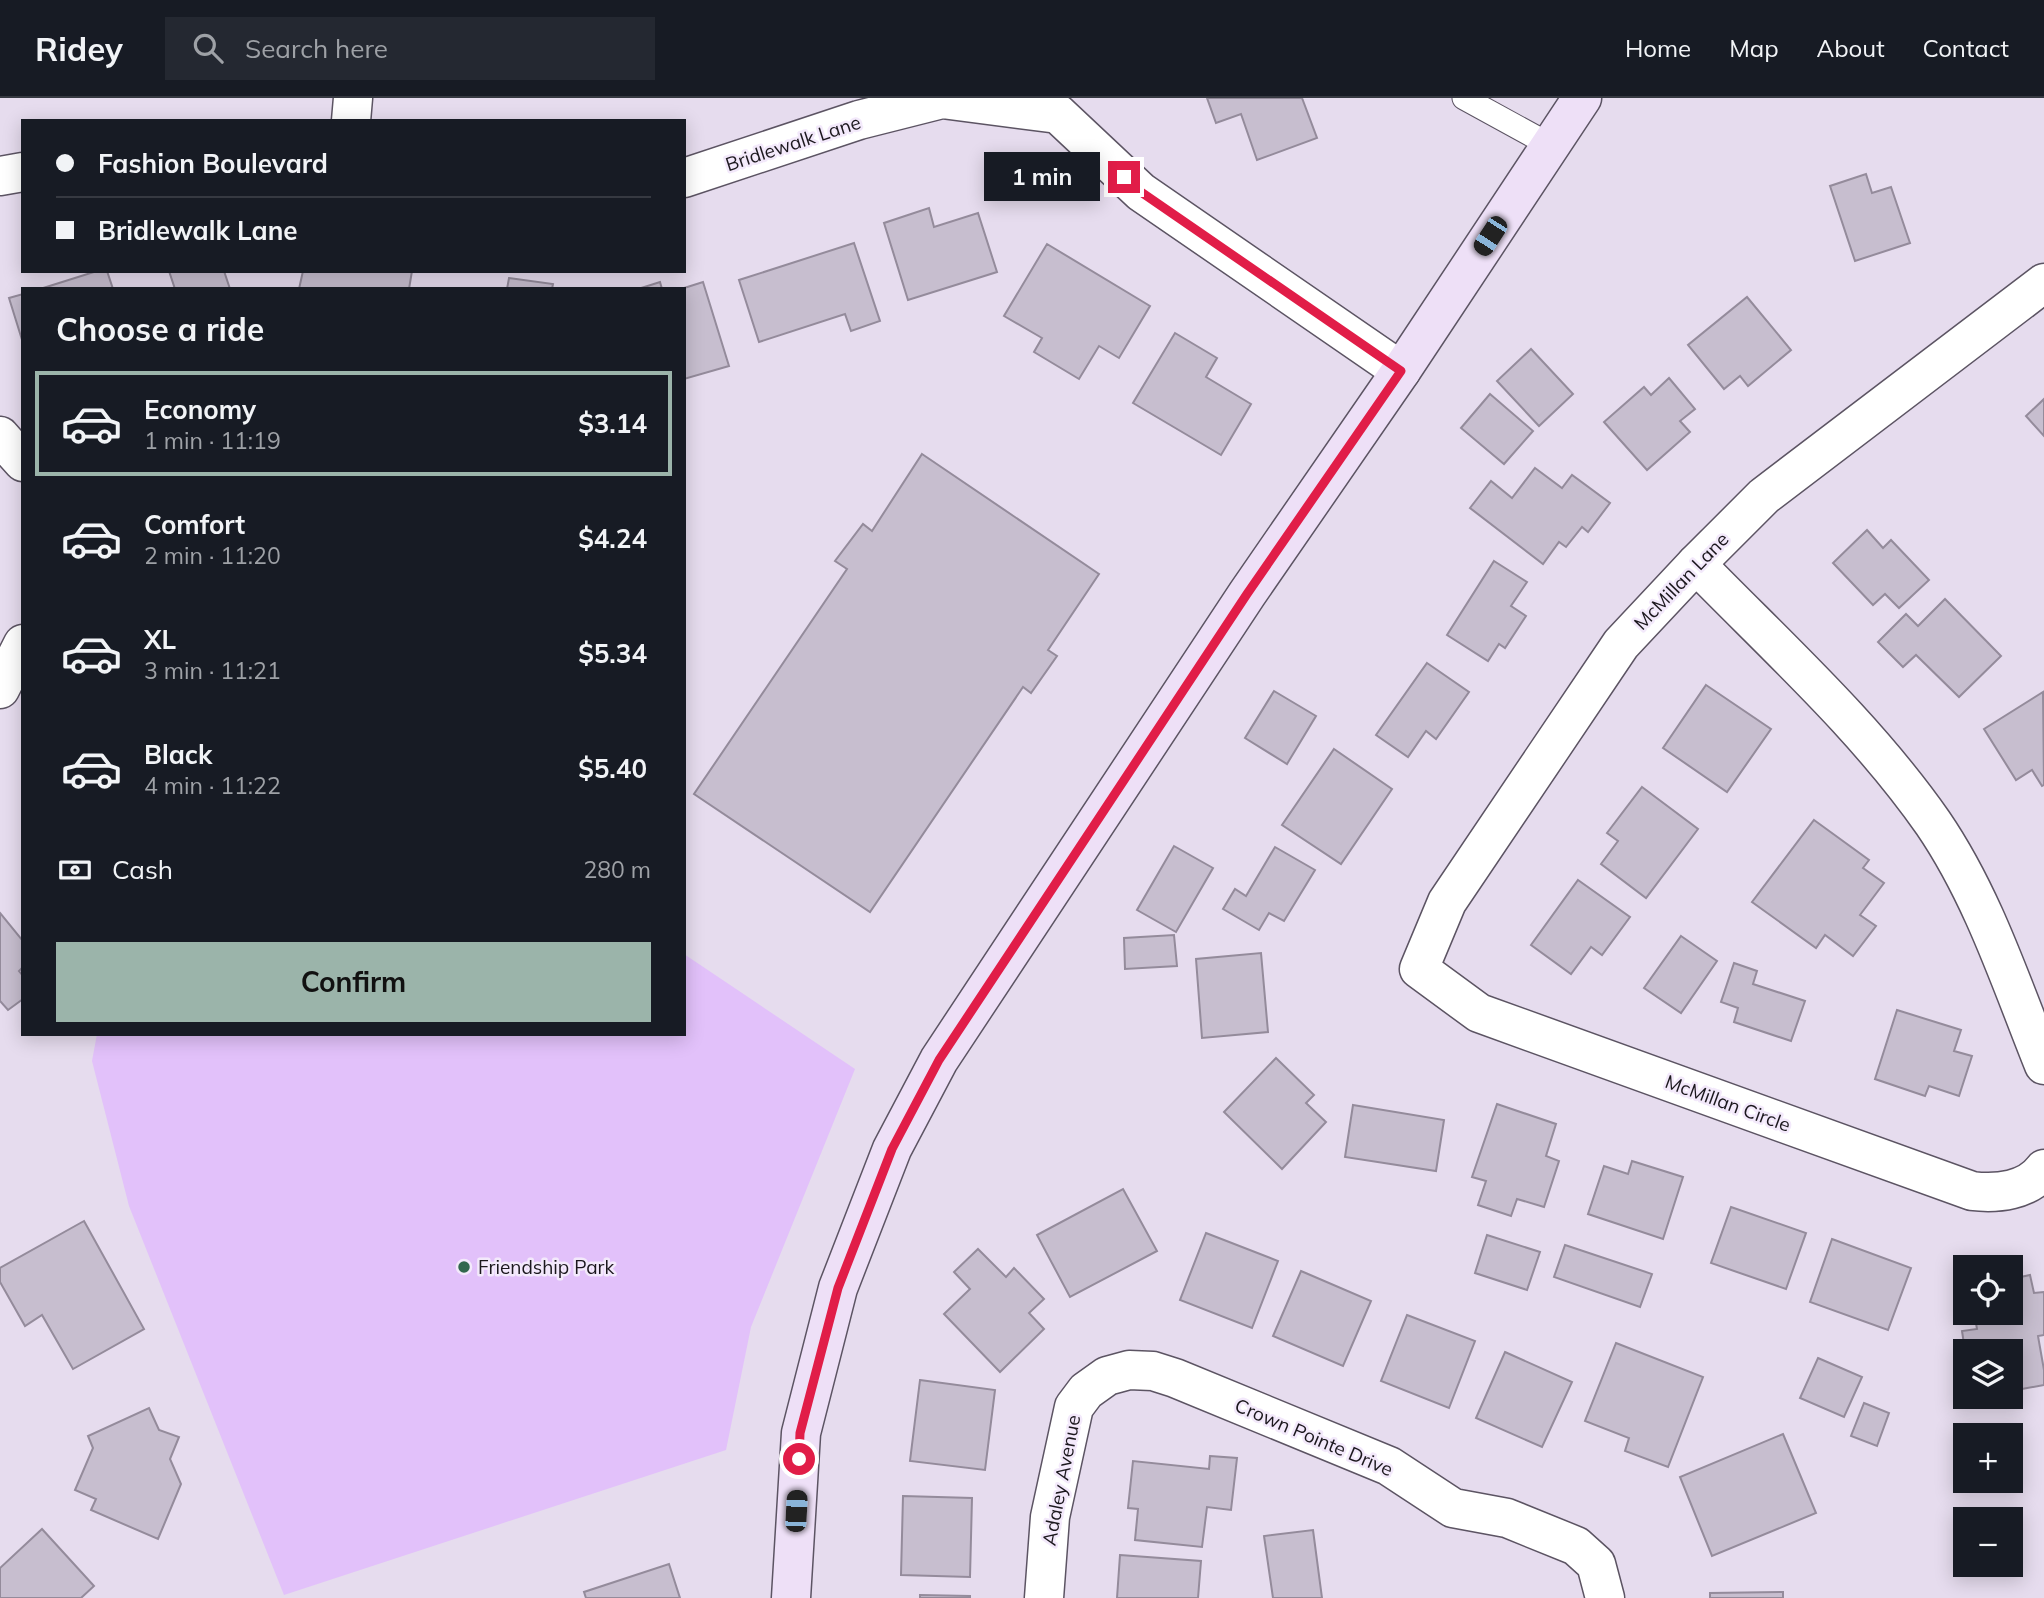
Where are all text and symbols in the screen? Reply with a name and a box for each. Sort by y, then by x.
search box [165,17,655,80]
text: Ridey [35,28,123,69]
icon: search [189,29,227,67]
text: Search here [245,32,388,65]
text: Home [1625,33,1691,63]
text: Map [1729,33,1779,63]
text: About [1817,33,1885,63]
text: Contact [1923,33,2009,63]
street label: Bridlewalk Lane [722,110,864,176]
text: Fashion Boulevard [98,147,328,180]
callout: 1 min [984,153,1100,202]
route end [1108,161,1140,193]
text: 1 min [1012,162,1072,191]
car [1470,213,1511,259]
text: Bridlewalk Lane [98,214,298,247]
text: Choose a ride [56,309,264,349]
icon: car [60,392,123,455]
text: Economy [144,393,256,426]
text: $3.14 [578,407,647,440]
text: 1 min · 11:19 [144,426,281,455]
icon: car [60,507,123,570]
text: Comfort [144,508,245,541]
text: $4.24 [578,522,647,555]
street label: McMillan Lane [1629,527,1733,635]
text: 2 min · 11:20 [144,541,281,570]
icon: car [60,622,123,685]
text: XL [144,623,176,656]
text: $5.34 [578,637,647,670]
text: 3 min · 11:21 [144,656,281,685]
icon: car [60,737,123,800]
text: Black [144,738,212,771]
text: $5.40 [578,752,647,785]
text: 4 min · 11:22 [144,771,281,800]
icon: cash [56,851,94,889]
text: Cash [112,853,173,886]
text: 280 m [583,855,651,884]
button: Confirm [56,942,651,1022]
street label: McMillan Circle [1662,1069,1794,1137]
place label: Friendship Park [478,1255,614,1279]
map controls [1953,1255,2023,1577]
button: locate [1953,1255,2023,1325]
marker: Friendship Park [456,1259,472,1275]
button: layers [1953,1339,2023,1409]
street label: Crown Pointe Drive [1231,1393,1397,1481]
street label: Adaley Avenue [1037,1413,1085,1547]
button: + [1953,1423,2023,1493]
route start [783,1443,815,1475]
car [785,1489,808,1533]
button: − [1953,1507,2023,1577]

